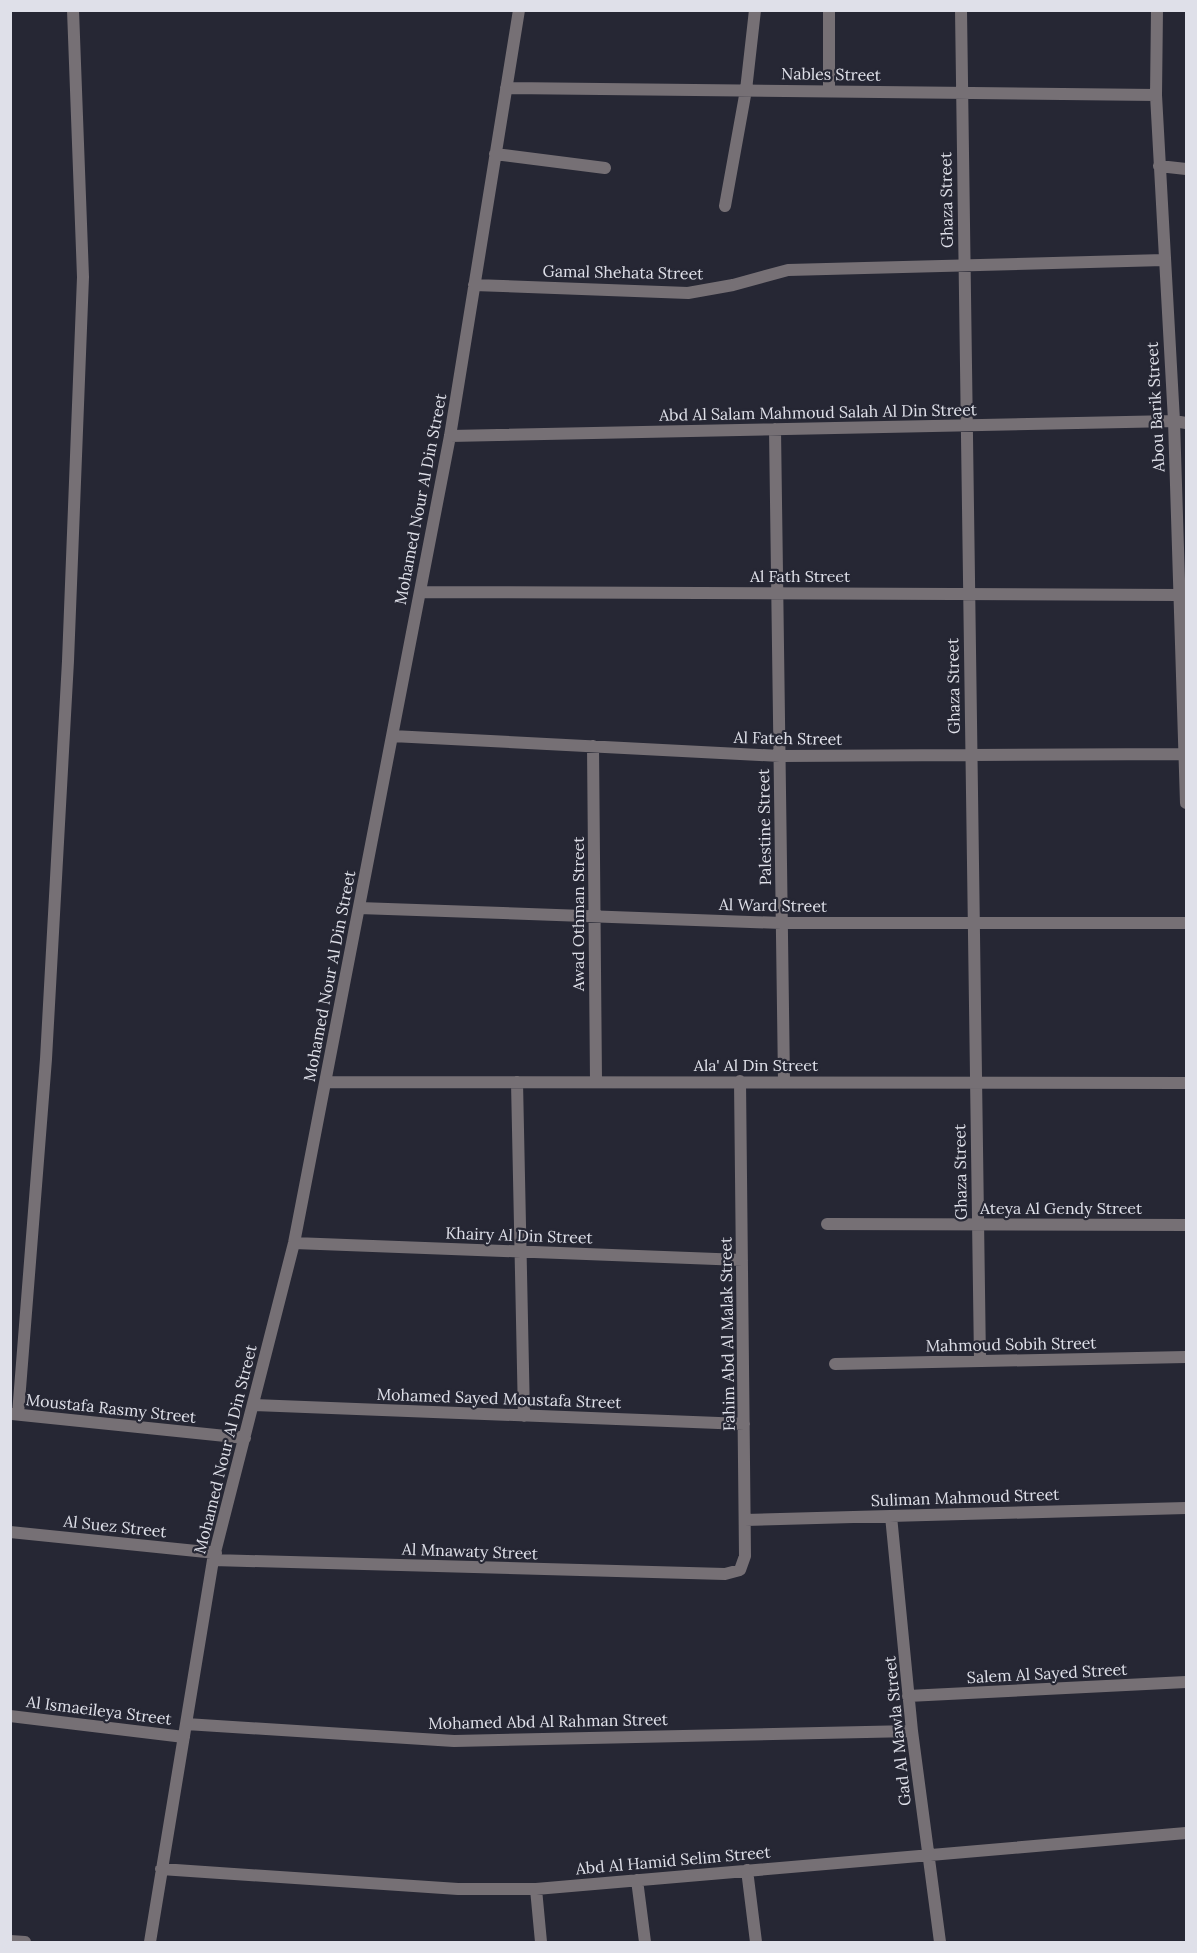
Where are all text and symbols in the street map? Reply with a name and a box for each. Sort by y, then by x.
street label: Nables Street [781,63,882,85]
street label: Ghaza Street [935,151,957,248]
street label: Gamal Shehata Street [543,261,704,283]
street label: Abou Barik Street [1142,341,1168,474]
street label: Mohamed Nour Al Din Street [390,391,450,606]
street label: Abd Al Salam Mahmoud Salah Al Din Street [658,399,978,425]
street label: Al Fath Street [749,566,851,586]
street label: Ghaza Street [942,637,964,734]
street label: Al Fateh Street [732,727,843,749]
street label: Palestine Street [753,768,775,886]
street label: Awad Othman Street [568,836,588,992]
street label: Mohamed Nour Al Din Street [299,868,359,1083]
street label: Al Ward Street [718,894,828,916]
street label: Ala' Al Din Street [693,1055,819,1075]
street label: Ghaza Street [949,1123,971,1220]
street label: Ateya Al Gendy Street [979,1198,1143,1218]
street label: Khairy Al Din Street [445,1222,594,1248]
street label: Fahim Abd Al Malak Street [715,1236,739,1431]
street label: Mahmoud Sobih Street [925,1332,1097,1355]
street label: Mohamed Nour Al Din Street [189,1342,261,1556]
street label: Mohamed Sayed Moustafa Street [376,1384,623,1412]
street label: Moustafa Rasmy Street [25,1389,198,1427]
street label: Suliman Mahmoud Street [870,1484,1060,1510]
street label: Al Suez Street [61,1511,168,1541]
street label: Al Mnawaty Street [401,1539,539,1563]
street label: Gad Al Mawla Street [879,1654,915,1807]
street label: Salem Al Sayed Street [966,1659,1129,1687]
street label: Al Ismaeileya Street [24,1691,174,1729]
street label: Mohamed Abd Al Rahman Street [428,1709,669,1733]
street label: Abd Al Hamid Selim Street [574,1841,772,1879]

